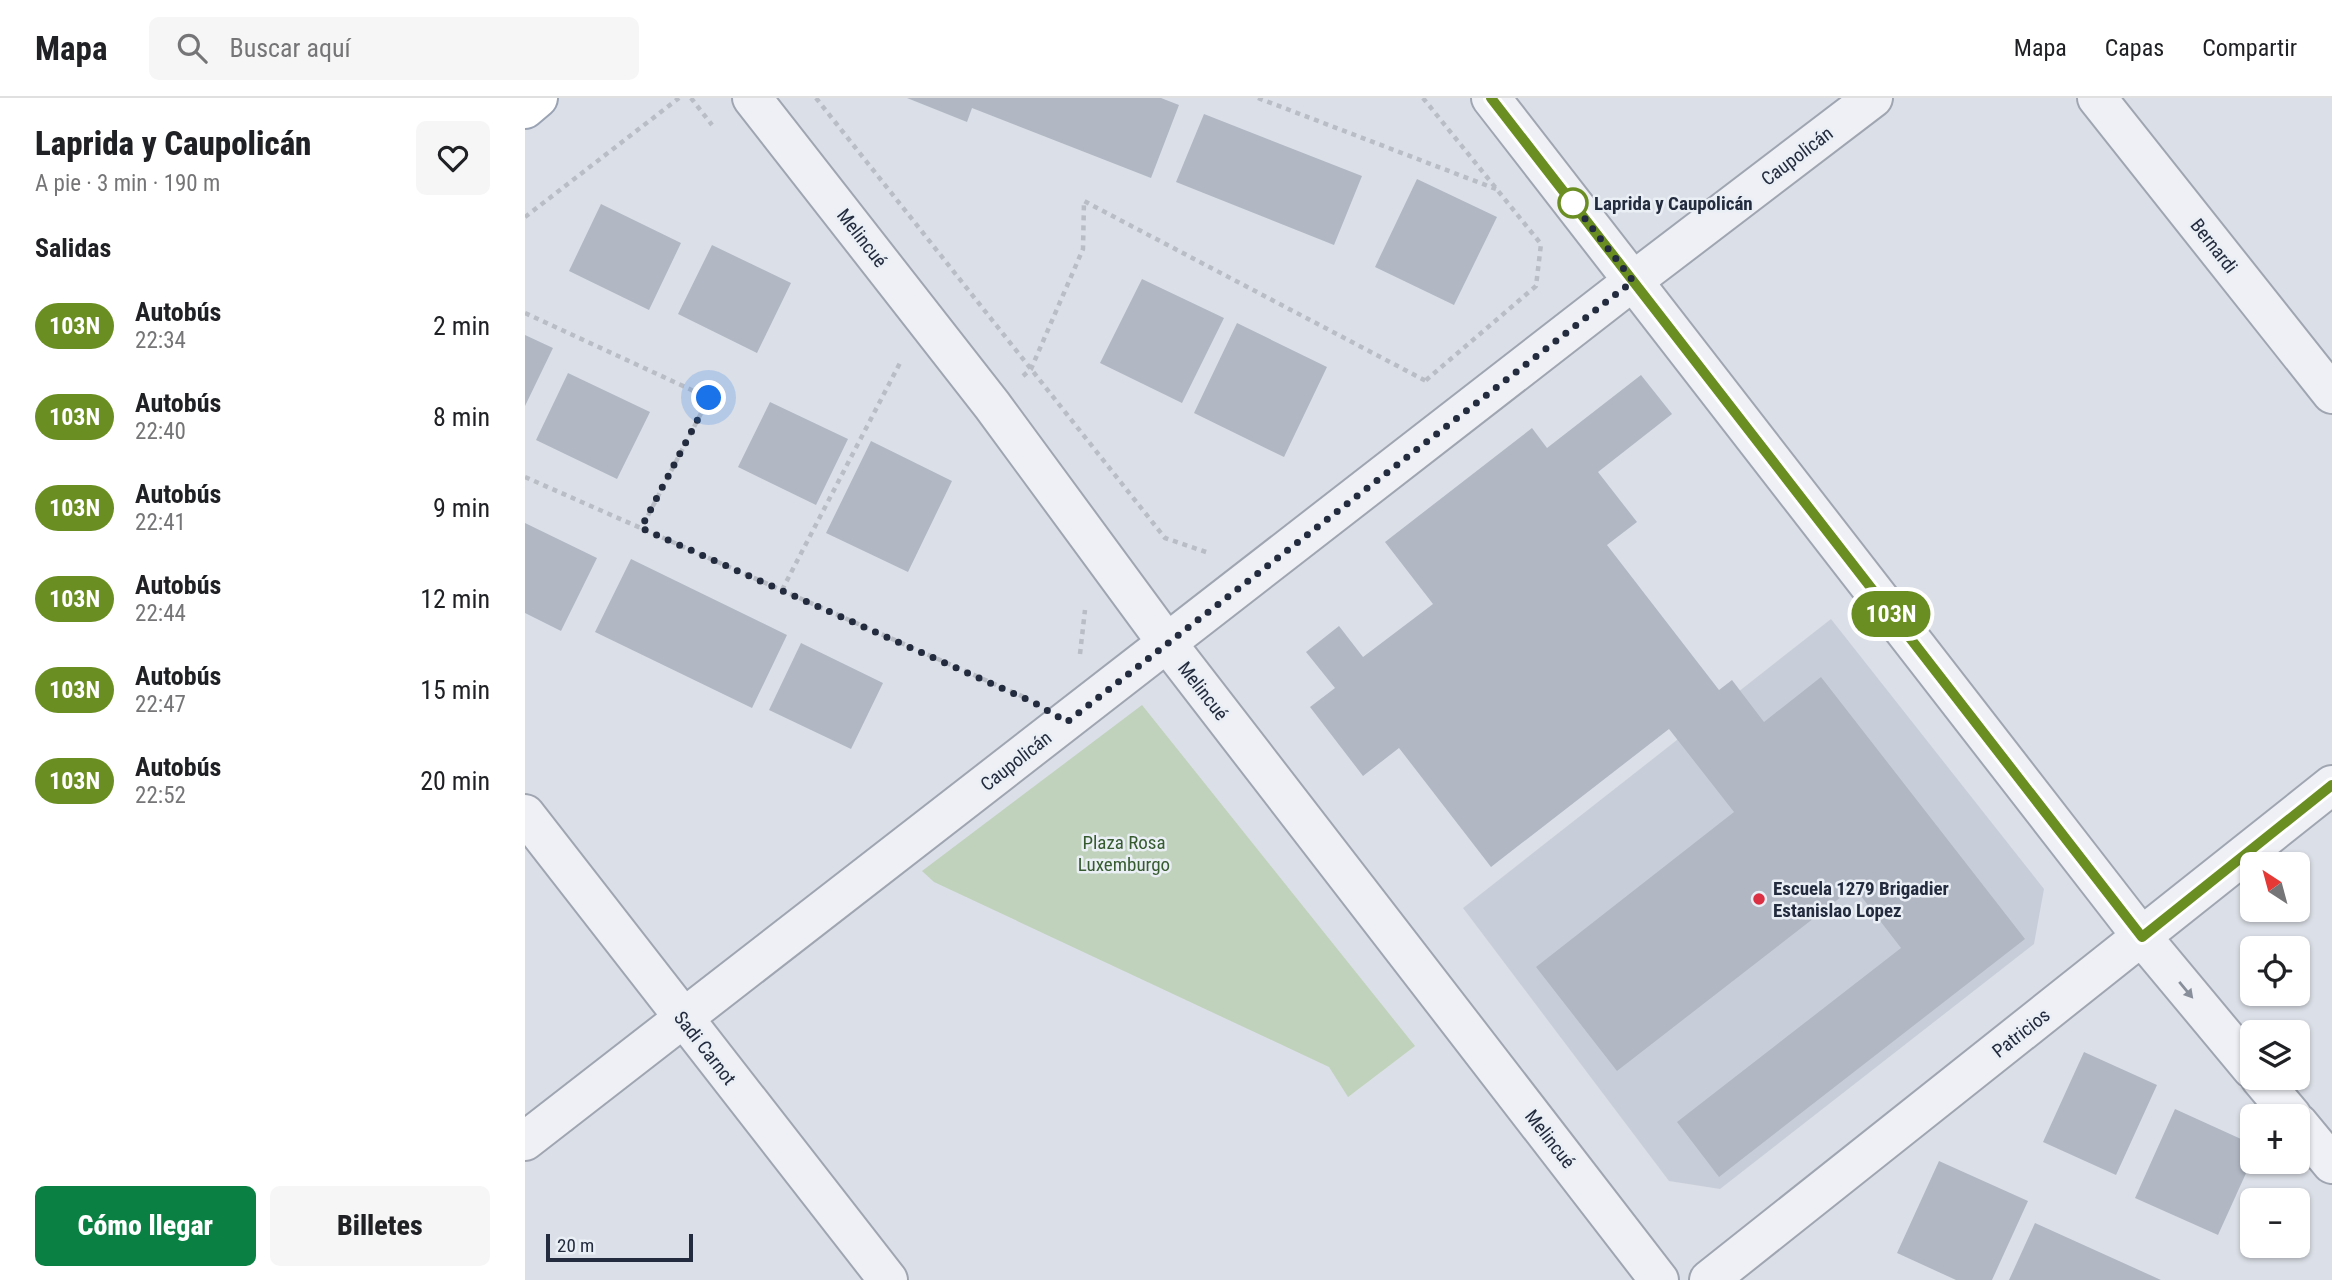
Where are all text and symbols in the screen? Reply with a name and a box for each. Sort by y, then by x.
search box [149,17,639,80]
text: Mapa [35,29,107,68]
icon: search [173,29,211,67]
text: Buscar aquí [229,33,351,63]
text: Mapa [2014,34,2067,62]
text: Capas [2105,34,2164,62]
text: Compartir [2202,34,2297,62]
button: heart [416,121,490,195]
street label: Caupolicán [1757,122,1837,190]
text: Laprida y Caupolicán [35,124,311,163]
text: A pie · 3 min · 190 m [35,170,220,197]
marker: Laprida y Caupolicán [1558,188,1588,218]
place label: Laprida y Caupolicán [1594,192,1753,215]
street label: Melincué [832,204,892,272]
street label: Bernardi [2186,214,2242,278]
text: Salidas [35,233,111,263]
text: Autobús [135,297,221,327]
text: 2 min [433,311,490,341]
text: 103N [49,312,100,340]
text: 22:34 [135,327,186,354]
your location [691,380,726,415]
text: Autobús [135,388,221,418]
text: 8 min [433,402,490,432]
text: 103N [49,403,100,431]
text: 22:40 [135,418,186,445]
text: Autobús [135,479,221,509]
text: 9 min [433,493,490,523]
text: 103N [49,494,100,522]
text: 22:41 [135,509,186,536]
text: Autobús [135,570,221,600]
text: 12 min [420,584,490,614]
text: 103N [49,585,100,613]
line badge: 103N [1842,591,1940,637]
text: 22:44 [135,600,186,627]
text: 103N [1865,600,1917,628]
street label: Melincué [1173,657,1233,725]
text: Autobús [135,661,221,691]
text: 15 min [420,675,490,705]
text: 103N [49,676,100,704]
text: 22:47 [135,691,186,718]
street label: Caupolicán [976,726,1056,796]
text: Autobús [135,752,221,782]
text: 20 min [420,766,490,796]
text: 103N [49,767,100,795]
text: 22:52 [135,782,186,809]
park label: Plaza Rosa Luxemburgo [1078,831,1170,876]
north arrow [2240,852,2310,922]
map controls [2240,852,2310,1258]
place label: Escuela 1279 Brigadier Estanislao Lopez [1773,877,1949,922]
marker: Escuela 1279 Brigadier Estanislao Lopez [1751,891,1767,907]
button: locate [2240,936,2310,1006]
one-way arrow [2178,981,2193,998]
street label: Patricios [1988,1003,2054,1063]
street label: Sadi Carnot [669,1007,741,1089]
button: layers [2240,1020,2310,1090]
button: + [2240,1104,2310,1174]
street label: Melincué [1520,1105,1580,1173]
button: Cómo llegar [35,1186,256,1266]
button: Billetes [270,1186,490,1266]
button: − [2240,1188,2310,1258]
scale bar [546,1231,693,1263]
text: 20 m [557,1234,594,1257]

